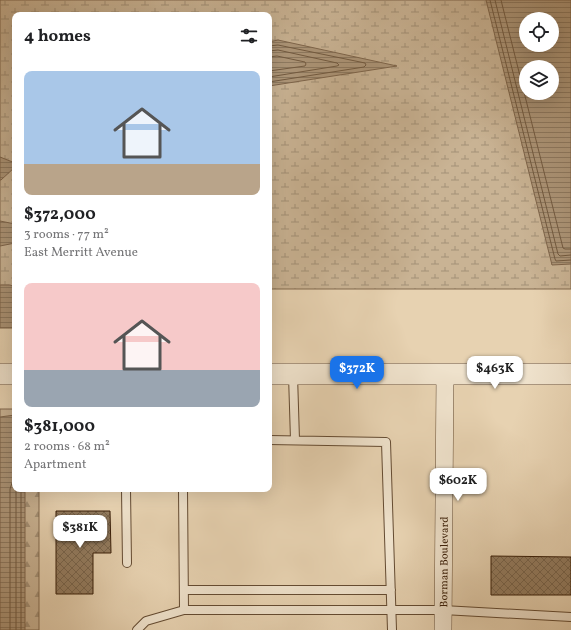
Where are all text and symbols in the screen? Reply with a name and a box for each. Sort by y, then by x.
map controls [519,12,559,100]
button: locate [519,12,559,52]
text: 4 homes [24,25,91,48]
icon: filters [238,25,260,47]
button: layers [519,60,559,100]
icon: home [106,97,178,169]
text: $372,000 [24,203,96,226]
text: 3 rooms · 77 m² [24,226,109,244]
text: East Merritt Avenue [24,244,138,262]
icon: home [106,309,178,381]
pin: $372K [329,356,385,390]
pin: $463K [467,356,523,390]
text: $372K [339,360,375,378]
text: $463K [476,360,514,378]
text: $381,000 [24,415,95,438]
text: 2 rooms · 68 m² [24,438,110,456]
text: Apartment [24,456,87,474]
pin: $602K [430,468,486,502]
text: $602K [439,472,477,490]
pin: $381K [52,515,108,549]
street label: Borman Boulevard [437,517,453,607]
text: $381K [62,519,98,537]

